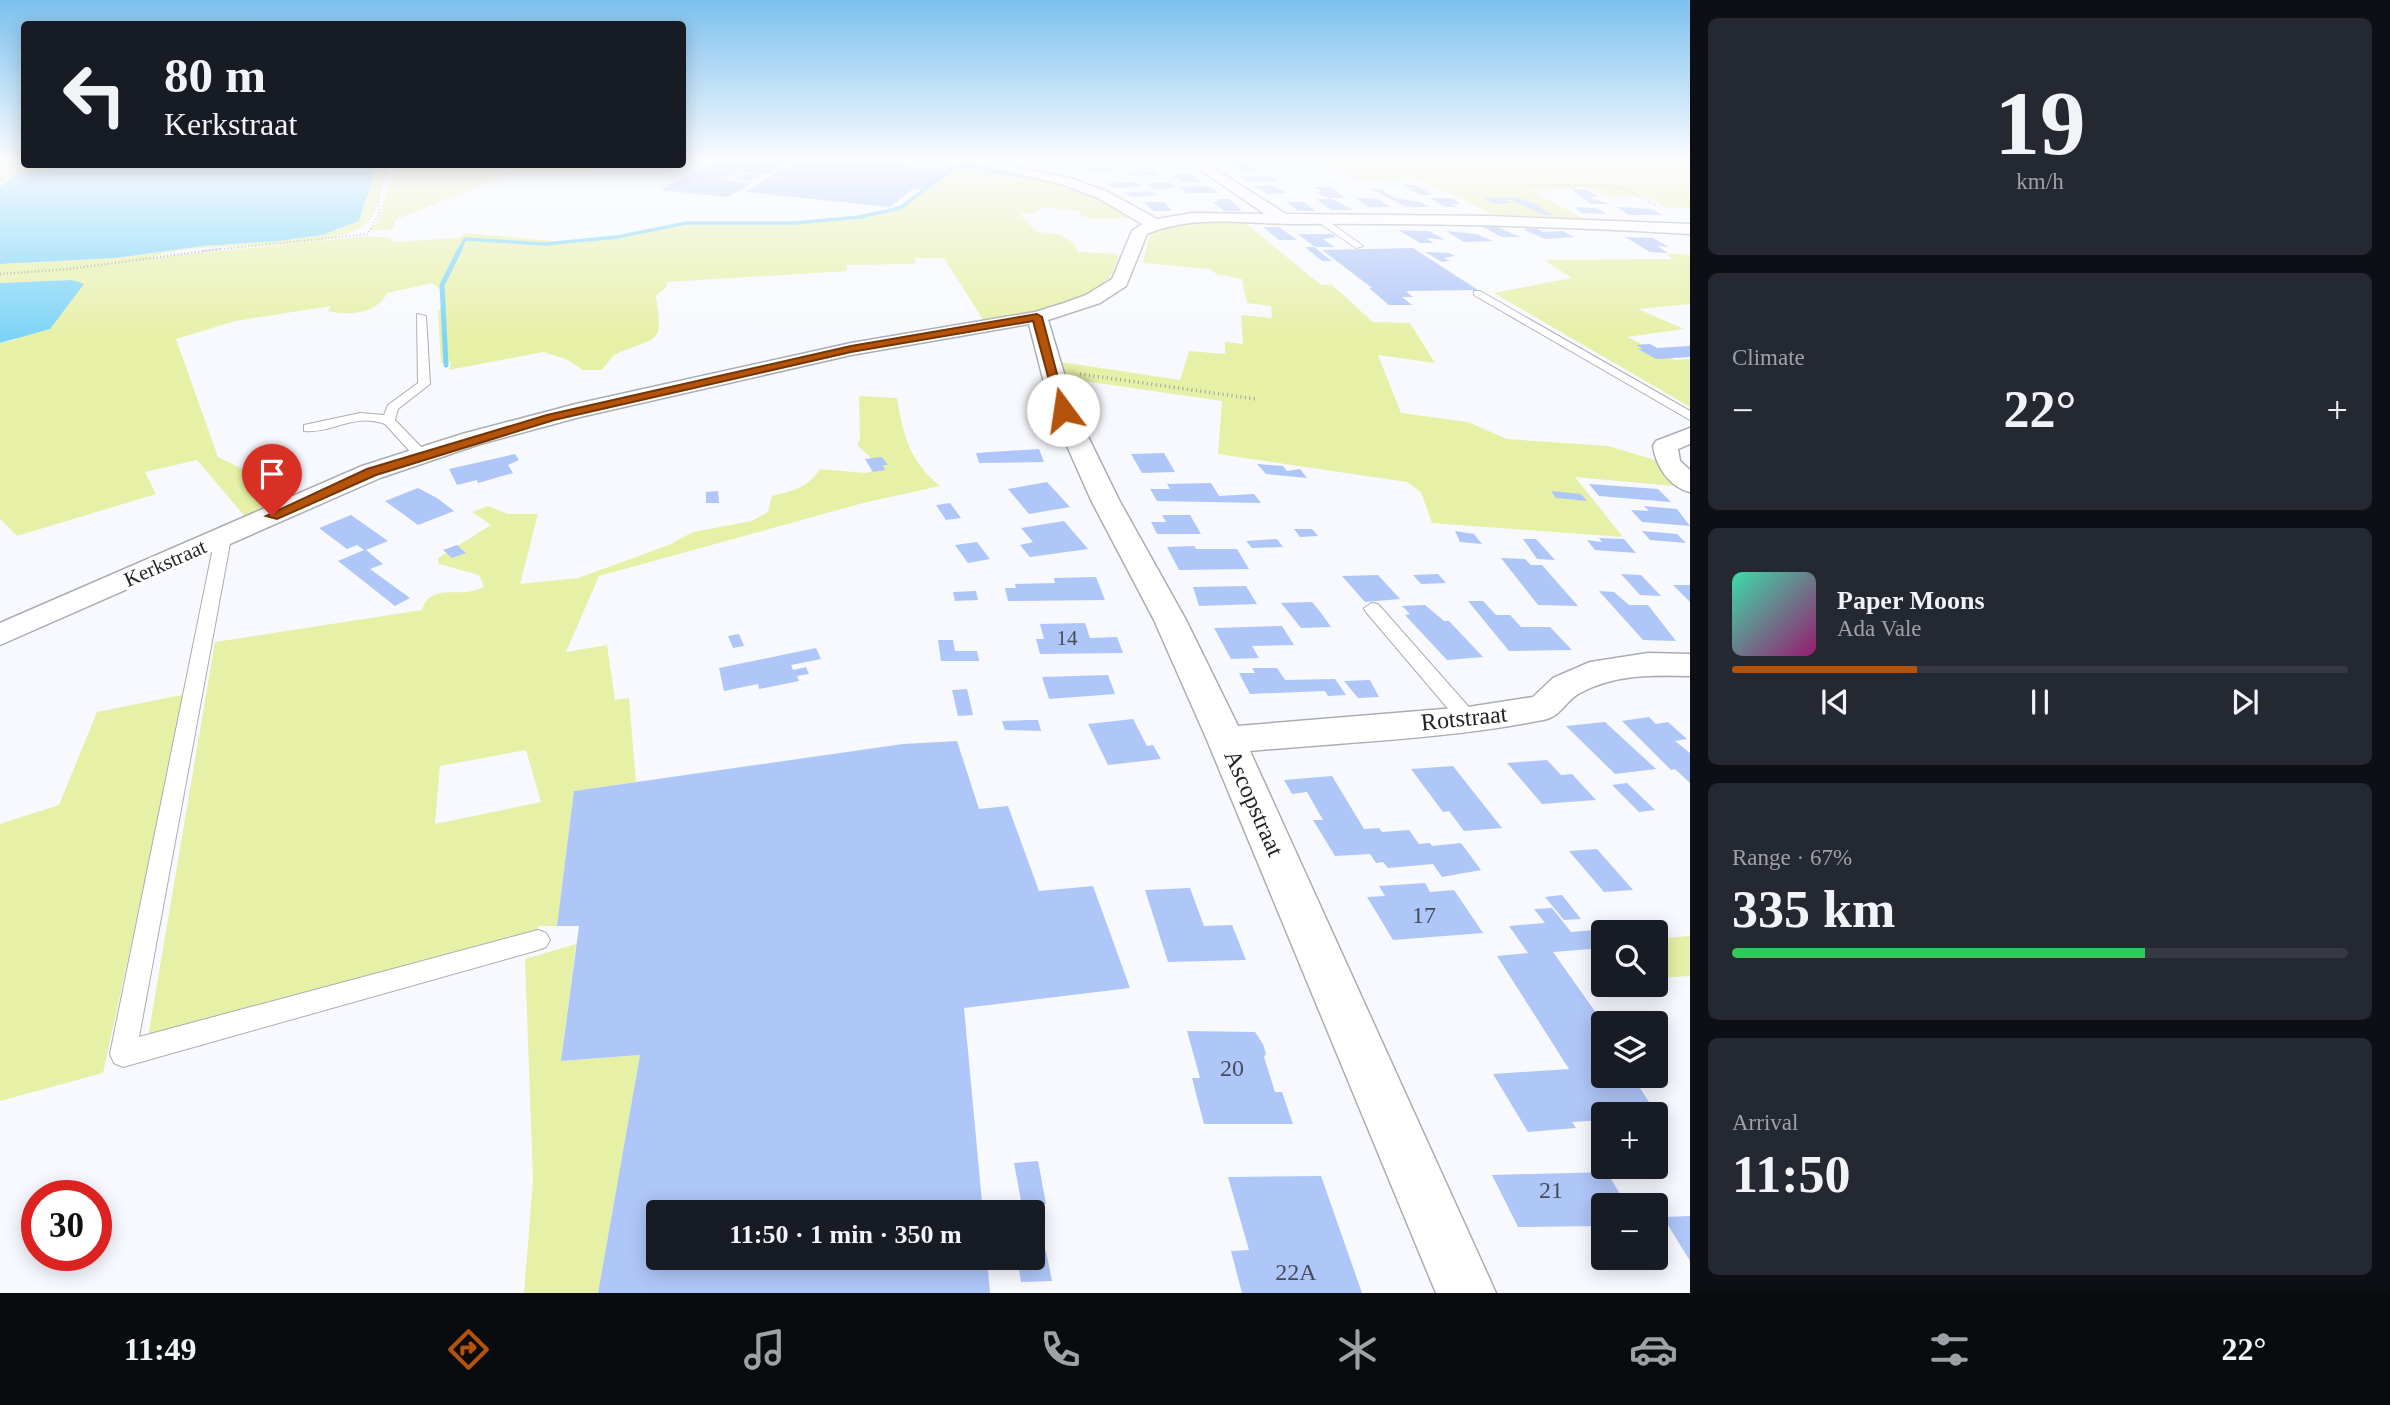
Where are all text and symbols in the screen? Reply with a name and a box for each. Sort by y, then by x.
text: 80 m [164,48,266,103]
icon: left [49,49,140,140]
text: 19 [1995,73,2086,174]
text: Kerkstraat [164,106,297,142]
text: km/h [2016,169,2064,194]
text: Climate [1732,345,1805,370]
position arrow [1026,373,1100,447]
text: 22° [2004,381,2076,438]
text: − [1732,389,1753,431]
text: + [2327,389,2348,431]
pin [242,444,302,516]
icon: arrive [253,455,291,493]
street label: Kerkstraat [120,534,210,592]
text: Paper Moons [1837,586,1985,615]
text: Ada Vale [1837,616,1922,641]
house number: 14 [1057,626,1078,650]
icon: previous [1816,683,1854,721]
icon: pause [2021,683,2059,721]
icon: next [2226,683,2264,721]
street label: Rotstraat [1420,701,1509,735]
street label: Ascopstraat [1219,746,1289,860]
text: Range · 67% [1732,845,1852,870]
text: 335 km [1732,881,1895,938]
house number: 17 [1412,902,1436,928]
map controls [1591,920,1668,1270]
button: search [1591,920,1668,997]
button: layers [1591,1011,1668,1088]
house number: 20 [1220,1055,1244,1081]
button: + [1591,1102,1668,1179]
text: Arrival [1732,1110,1798,1135]
text: 11:50 [1732,1146,1850,1203]
house number: 21 [1539,1177,1563,1203]
speed limit sign: 30 [21,1180,112,1271]
button: − [1591,1193,1668,1270]
text: 11:50 · 1 min · 350 m [729,1220,962,1249]
house number: 22A [1275,1259,1317,1285]
icon: directions [444,1325,493,1374]
icon: music [740,1325,789,1374]
icon: phone [1036,1325,1085,1374]
icon: climate [1333,1325,1382,1374]
icon: car [1629,1325,1678,1374]
icon: filters [1925,1325,1974,1374]
text: 11:49 [124,1331,197,1367]
text: 22° [2222,1331,2266,1367]

